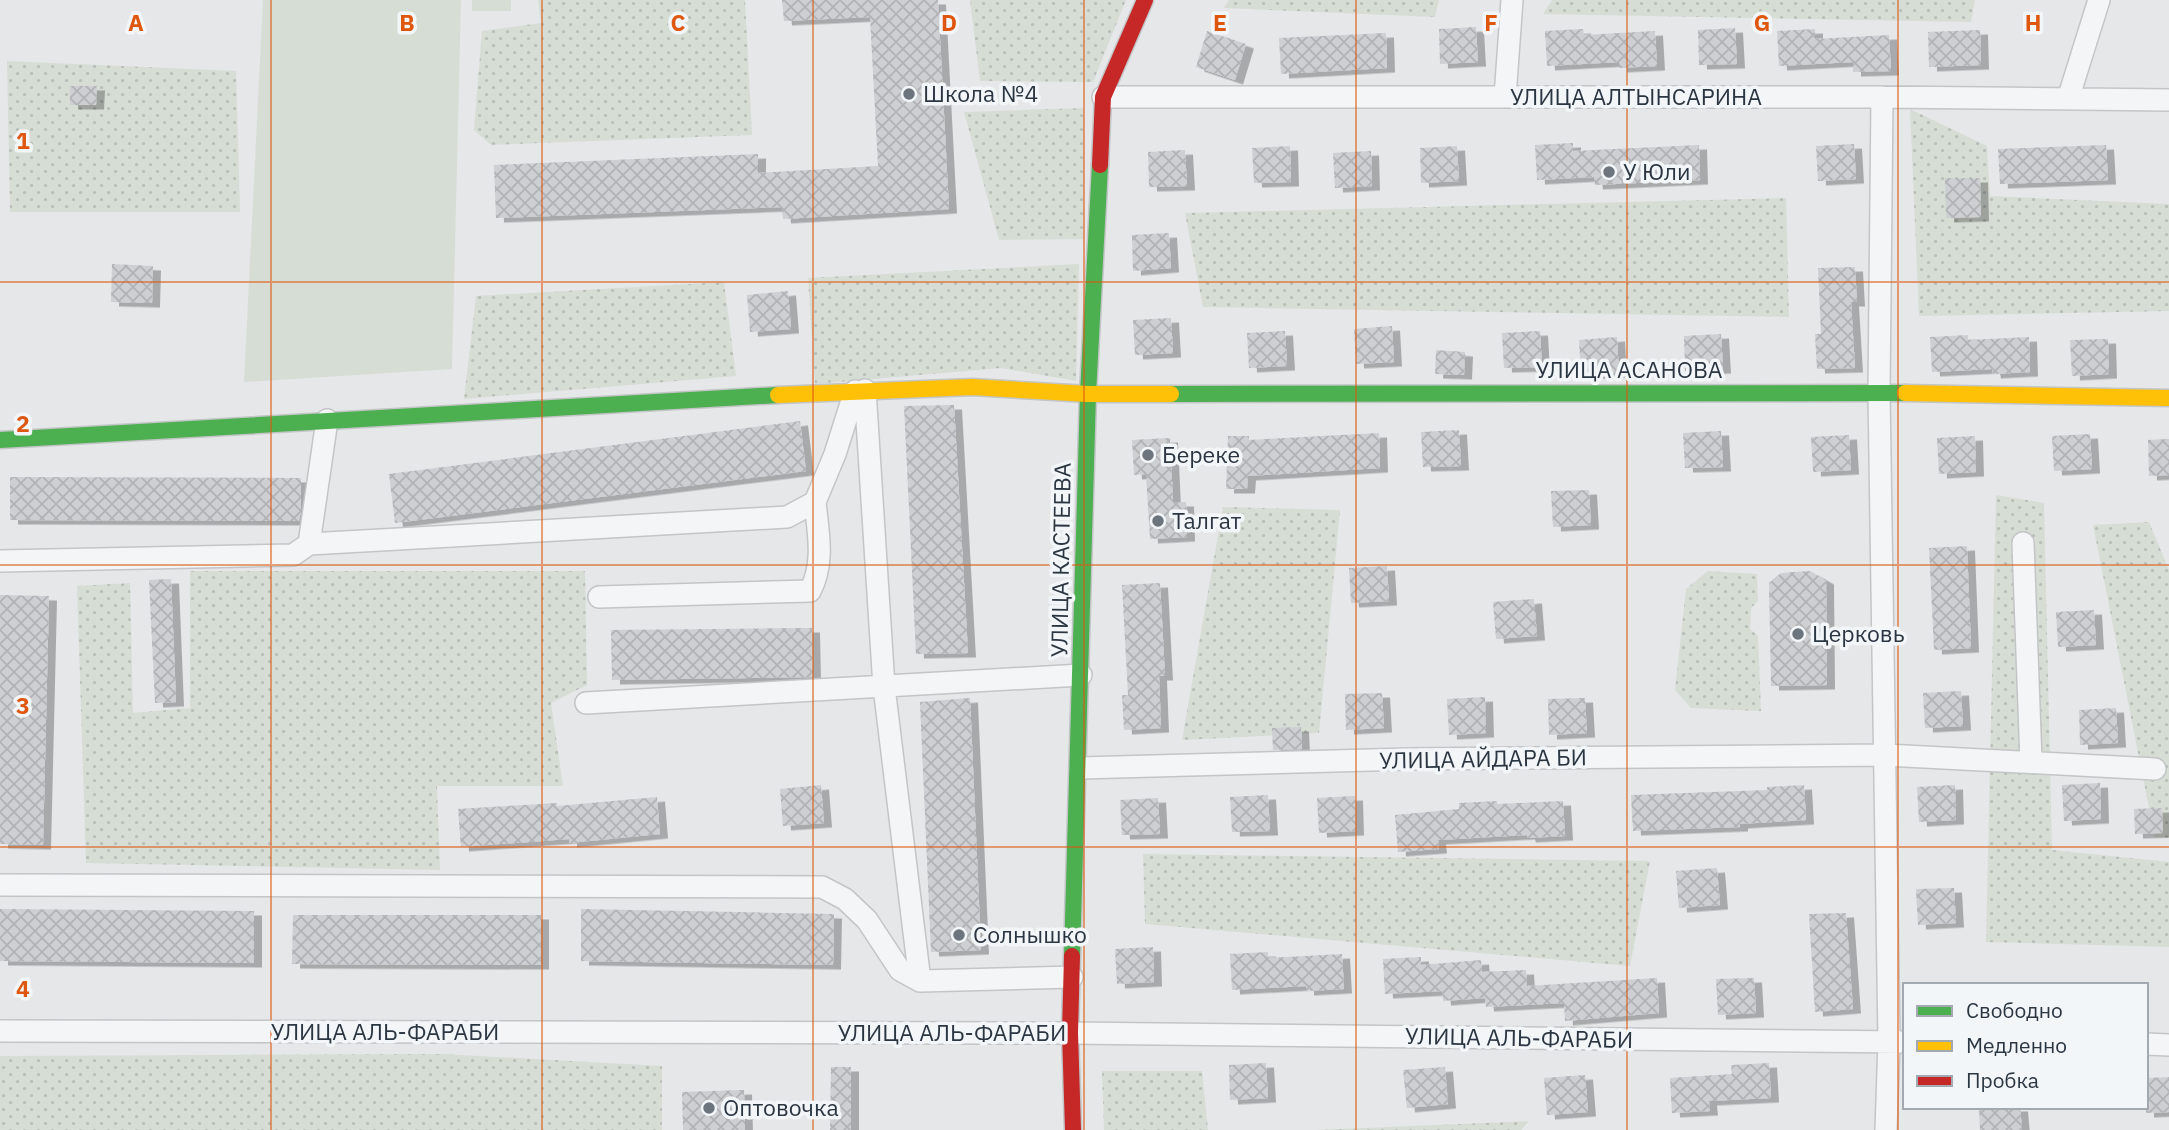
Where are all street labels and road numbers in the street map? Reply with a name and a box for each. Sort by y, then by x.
street label: УЛИЦА АЛТЫНСАРИНА [1510,81,1762,111]
street label: УЛИЦА АСАНОВА [1536,354,1723,384]
street label: УЛИЦА КАСТЕЕВА [1043,462,1077,658]
street label: УЛИЦА АЙДАРА БИ [1379,741,1587,775]
street label: УЛИЦА АЛЬ-ФАРАБИ [271,1016,499,1046]
street label: УЛИЦА АЛЬ-ФАРАБИ [838,1017,1066,1047]
street label: УЛИЦА АЛЬ-ФАРАБИ [1405,1020,1633,1054]

